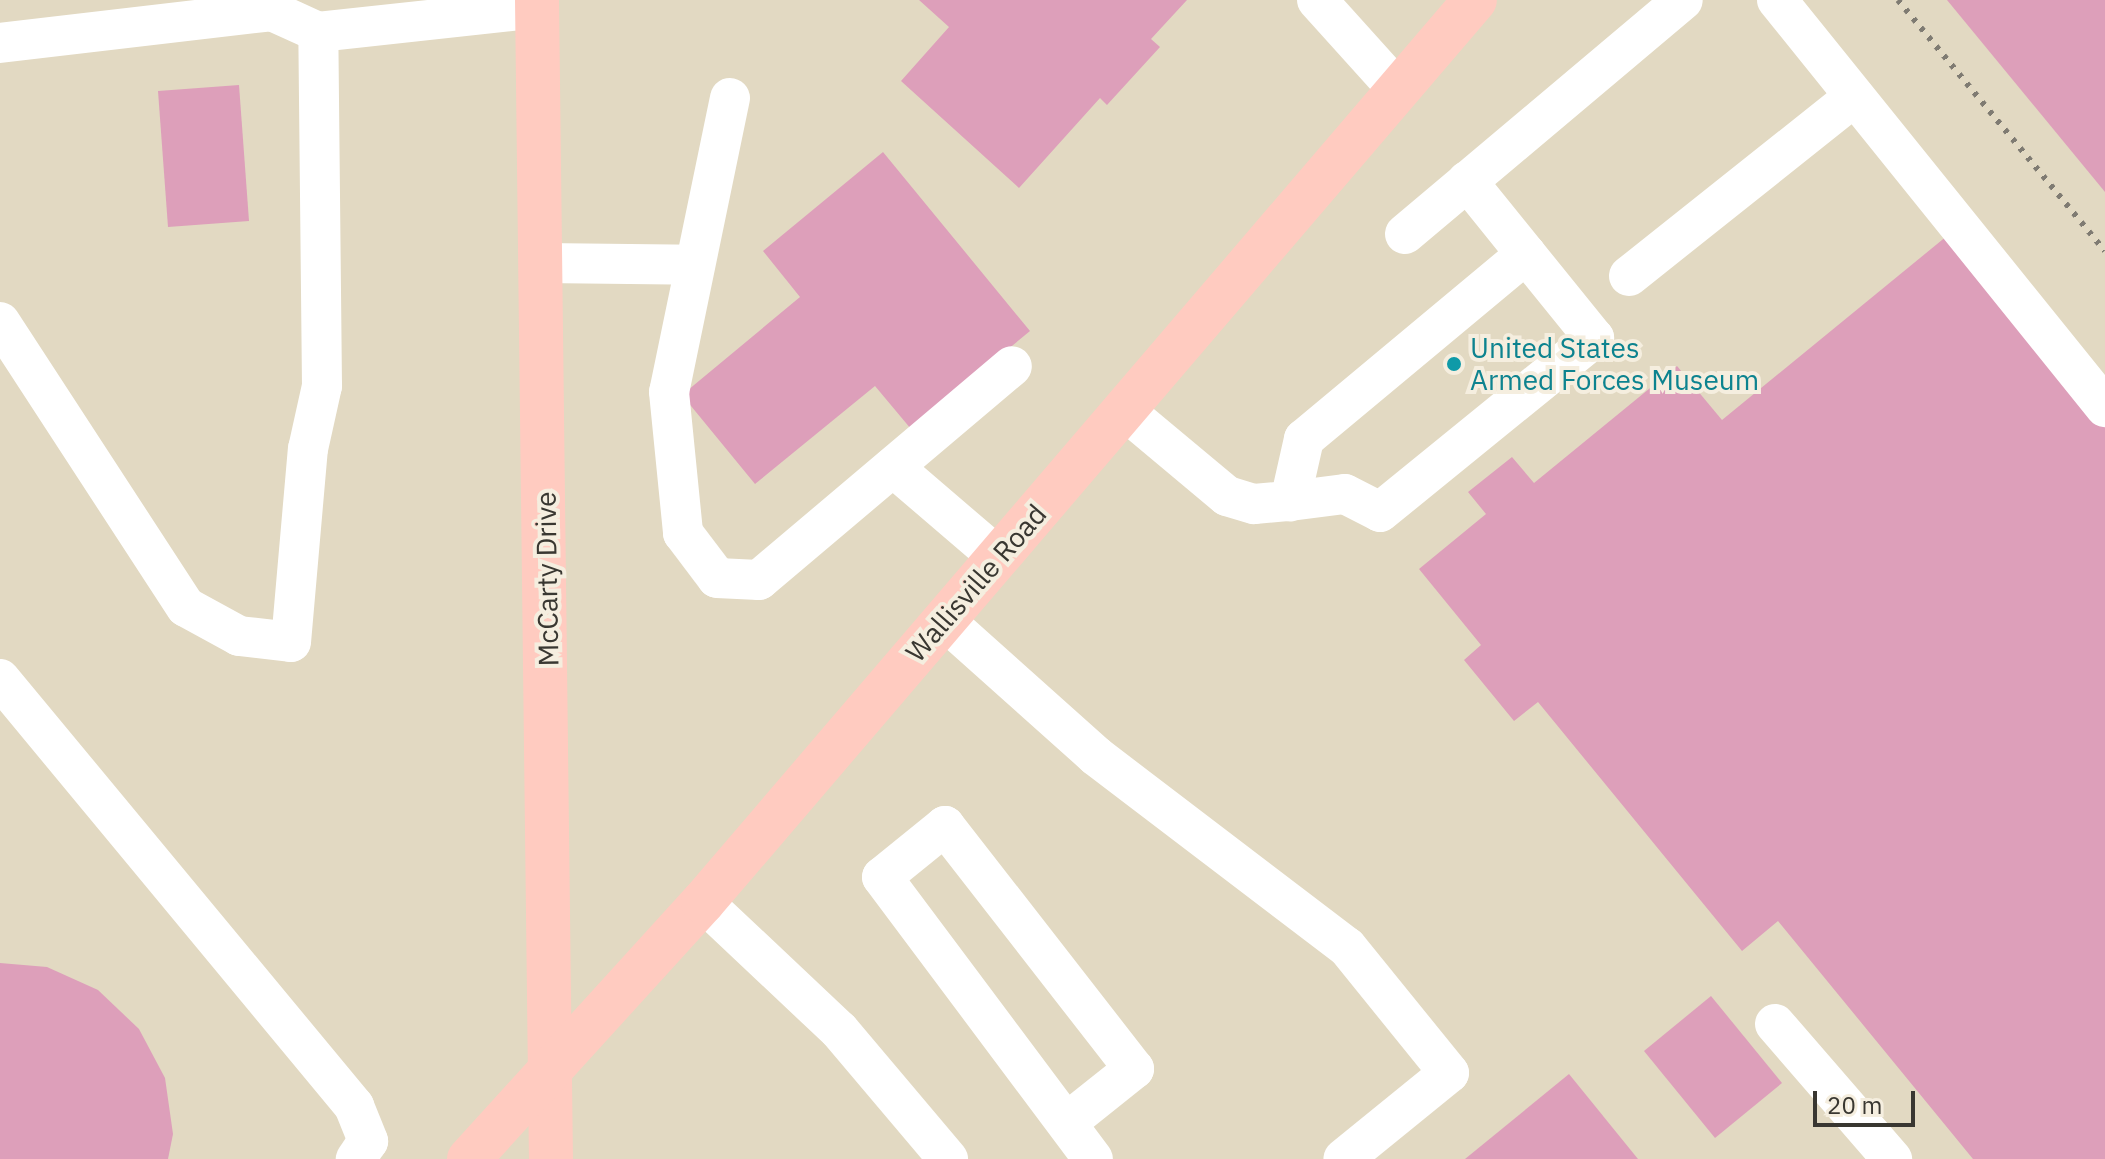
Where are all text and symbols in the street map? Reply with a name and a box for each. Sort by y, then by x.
place label: United States Armed Forces Museum [1470,331,1759,397]
marker: United States Armed Forces Museum [1445,355,1463,373]
street label: McCarty Drive [529,491,565,667]
street label: Wallisville Road [899,498,1053,668]
scale bar [1817,1075,1919,1125]
text: 20 m [1827,1089,1882,1121]

